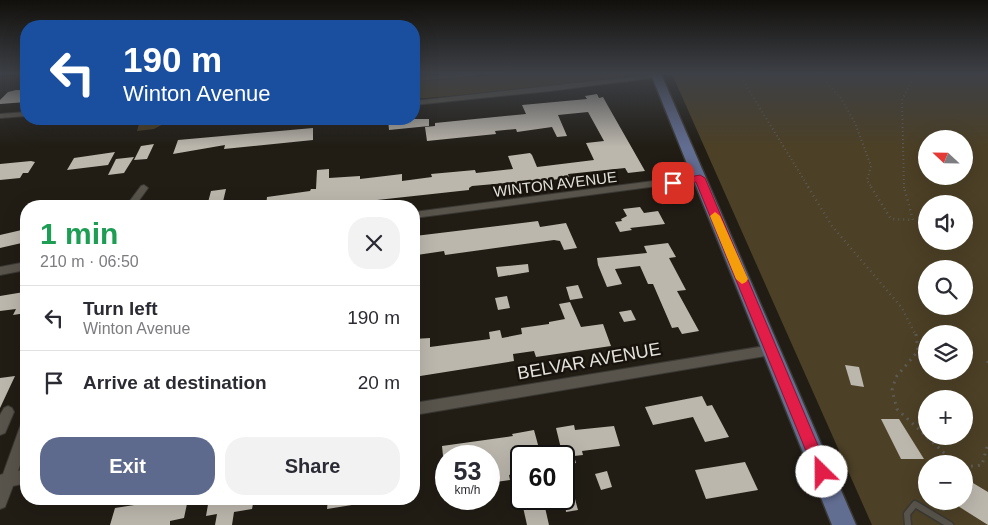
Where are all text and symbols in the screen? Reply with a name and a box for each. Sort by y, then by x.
icon: left [40,40,105,105]
text: 190 m [123,40,222,79]
text: Winton Avenue [123,81,271,106]
north arrow [918,130,972,185]
map controls [918,130,973,510]
pin [652,162,694,204]
street label: WINTON AVENUE [492,168,618,200]
icon: arrive [659,169,687,197]
button: sound [918,195,973,250]
text: 1 min [40,217,118,250]
button: close [348,217,400,269]
text: 210 m · 06:50 [40,253,139,270]
button: search [918,260,973,315]
text: Turn left [83,298,158,319]
icon: left [40,304,68,332]
text: 190 m [347,307,400,328]
text: Winton Avenue [83,320,190,337]
button: layers [918,325,973,380]
street label: BELVAR AVENUE [516,339,662,383]
icon: arrive [40,369,68,397]
text: Arrive at destination [83,372,267,393]
text: 20 m [358,372,400,393]
button: + [918,390,973,445]
button: Exit [40,437,215,495]
button: Share [225,437,400,495]
speed limit sign: 60 [510,445,575,510]
position arrow [795,445,847,497]
button: − [918,455,973,510]
text: 53 [454,457,481,485]
text: km/h [454,483,481,497]

